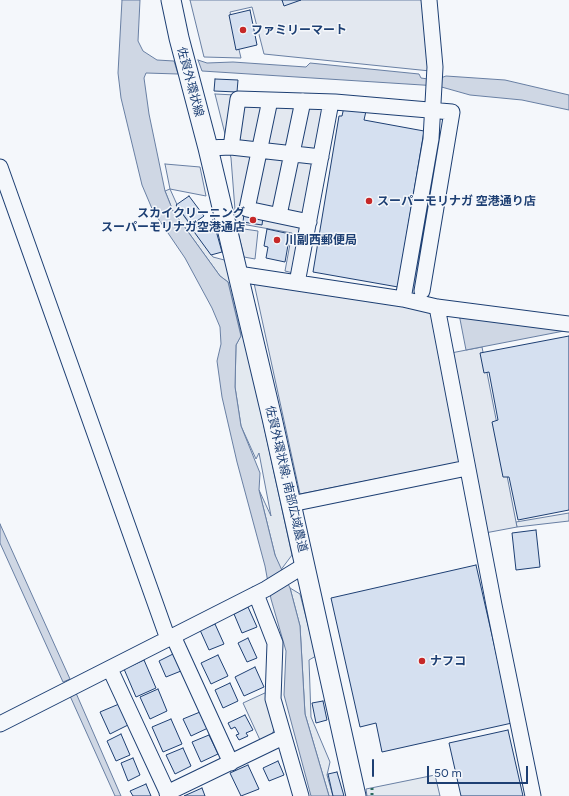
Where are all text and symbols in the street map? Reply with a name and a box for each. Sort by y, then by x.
place label: ファミリーマート [251,23,347,37]
marker: ファミリーマート [238,25,248,35]
street label: 佐賀外環状線 [174,45,206,119]
place label: スーパーモリナガ 空港通り店 [377,194,536,208]
marker: スーパーモリナガ 空港通り店 [364,196,374,206]
place label: スカイクリーニング スーパーモリナガ空港通店 [101,206,245,234]
marker: スカイクリーニング スーパーモリナガ空港通店 [248,215,258,225]
place label: 川副西郵便局 [285,233,357,247]
marker: 川副西郵便局 [272,235,282,245]
street label: 佐賀外環状線; 南部広域農道 [262,404,310,554]
place label: ナフコ [430,654,466,668]
marker: ナフコ [417,656,427,666]
scale bar [429,758,530,784]
text: 50 m [434,766,462,780]

